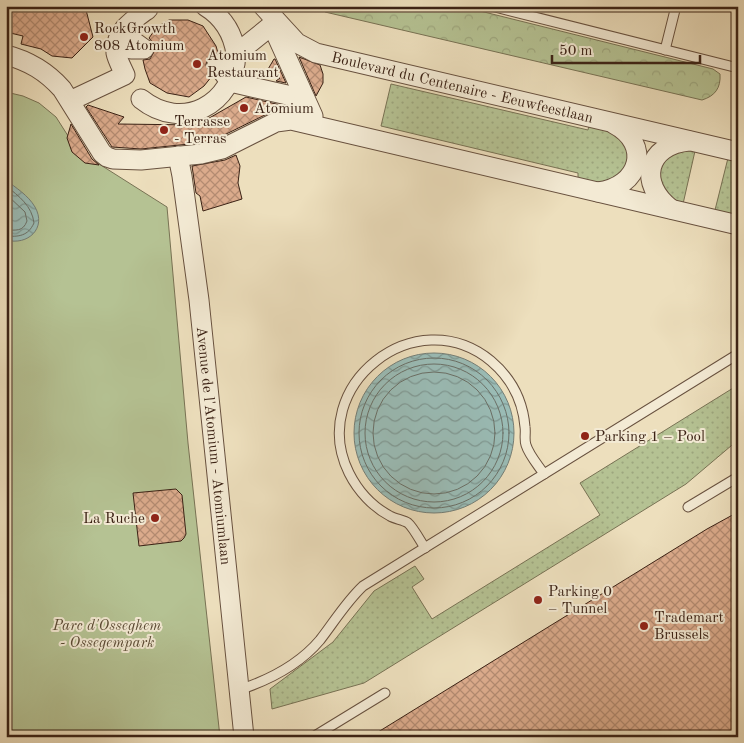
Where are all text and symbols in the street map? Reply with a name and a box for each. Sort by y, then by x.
place label: RockGrowth 808 Atomium [94,22,184,54]
marker: RockGrowth 808 Atomium [78,31,90,43]
scale bar [552,32,699,64]
text: 50 m [559,44,593,59]
place label: Atomium Restaurant [207,49,279,81]
street label: Boulevard du Centenaire - Eeuwfeestlaan [330,51,594,127]
marker: Atomium Restaurant [191,58,203,70]
marker: Atomium [238,102,250,114]
place label: Atomium [254,102,314,117]
place label: Terrasse - Terras [174,115,230,147]
marker: Terrasse - Terras [158,124,170,136]
street label: Avenue de l'Atomium - Atomiumlaan [193,326,232,566]
marker: Parking 1 – Pool [579,430,591,442]
place label: Parking 1 – Pool [595,430,705,445]
place label: La Ruche [83,512,145,527]
marker: La Ruche [149,512,161,524]
place label: Parking 0 – Tunnel [548,585,612,617]
marker: Parking 0 – Tunnel [532,594,544,606]
place label: Trademart Brussels [654,611,724,643]
park label: Parc d'Osseghem - Ossegempark [52,619,161,651]
marker: Trademart Brussels [638,620,650,632]

